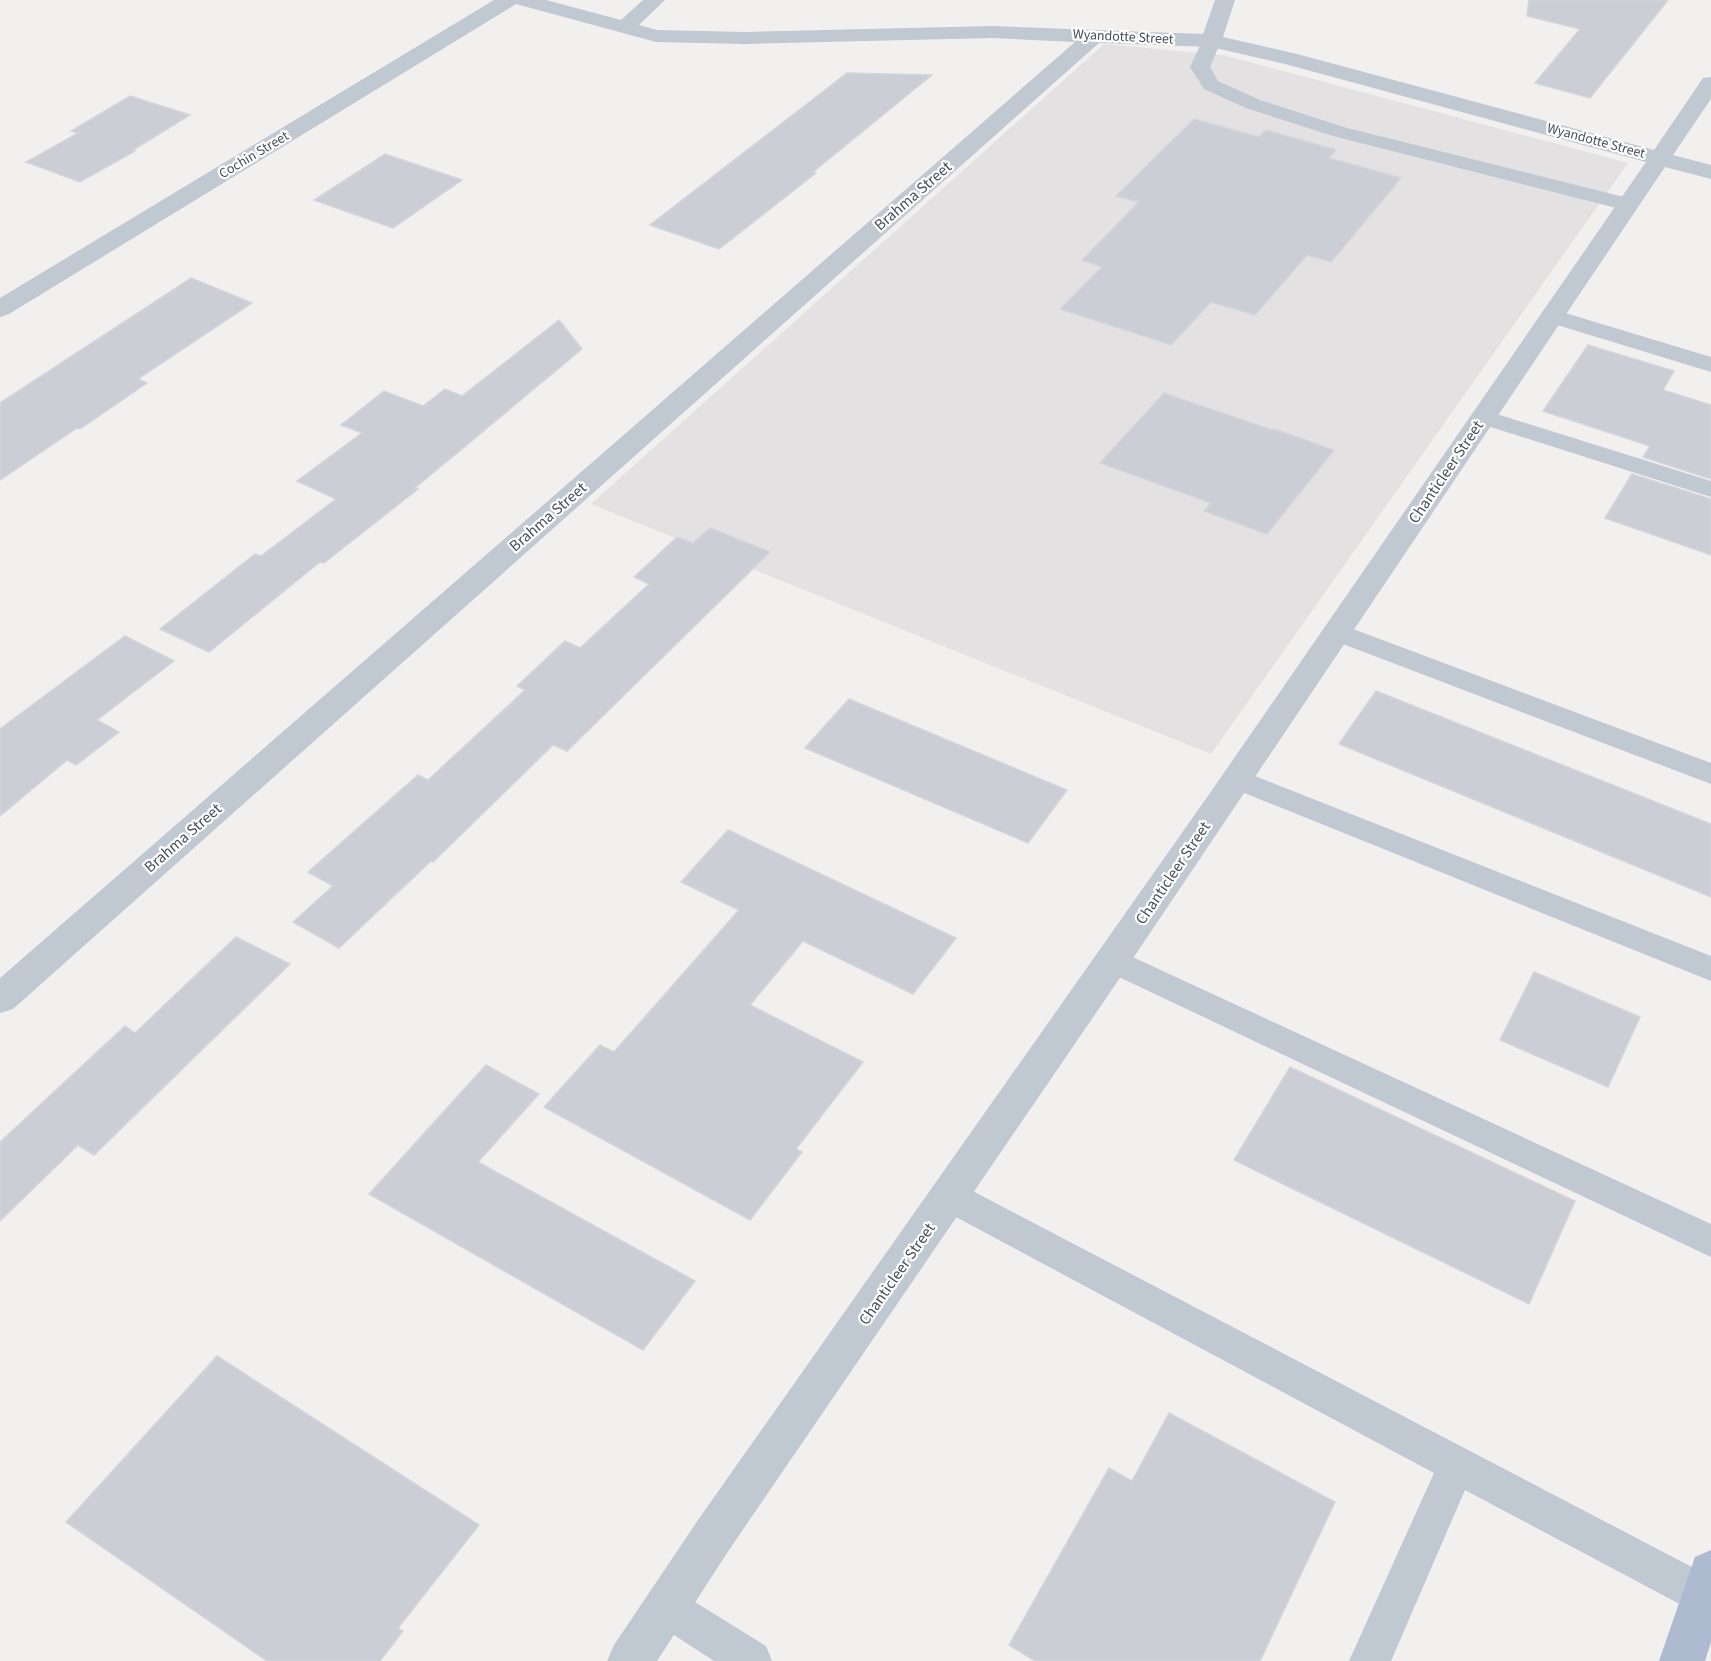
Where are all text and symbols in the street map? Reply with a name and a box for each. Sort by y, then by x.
street label: Wyandotte Street [1072,24,1174,50]
street label: Wyandotte Street [1545,118,1648,164]
street label: Cochin Street [215,126,293,184]
street label: Brahma Street [870,156,957,236]
street label: Chanticleer Street [1403,416,1489,528]
street label: Brahma Street [505,477,592,557]
street label: Brahma Street [140,798,227,878]
street label: Chanticleer Street [1130,817,1216,929]
street label: Chanticleer Street [854,1218,941,1329]

